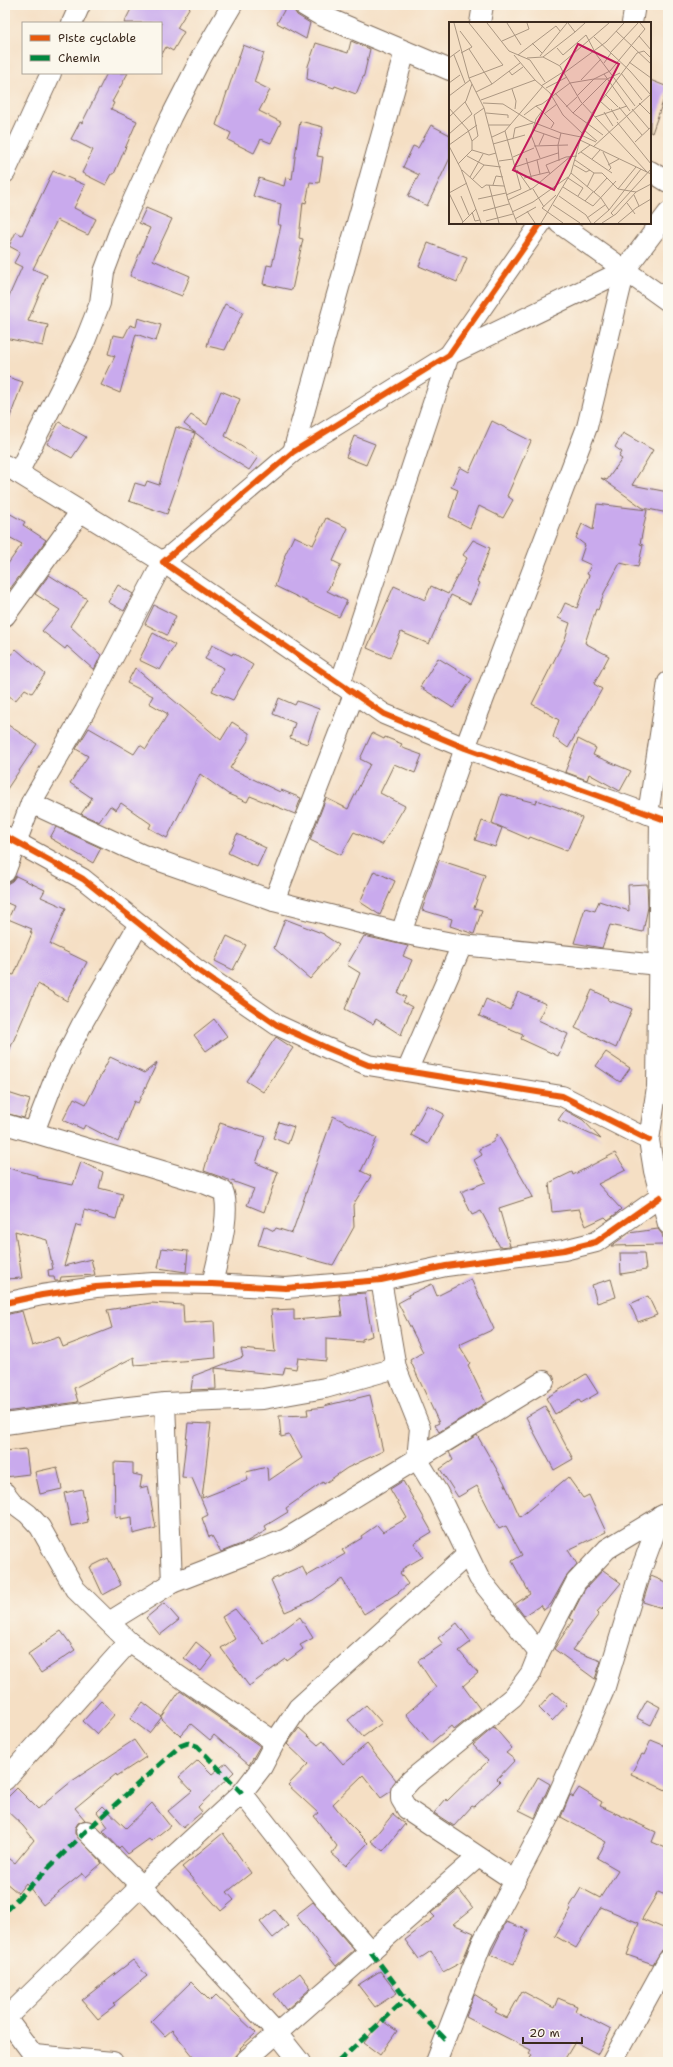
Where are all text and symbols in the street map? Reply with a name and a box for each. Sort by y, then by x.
legend [22,22,162,74]
inset map [449,22,651,224]
text: Piste cyclable [58,30,136,46]
text: Chemin [58,50,100,66]
scale bar [523,2019,582,2045]
text: 20 m [529,2025,560,2041]

